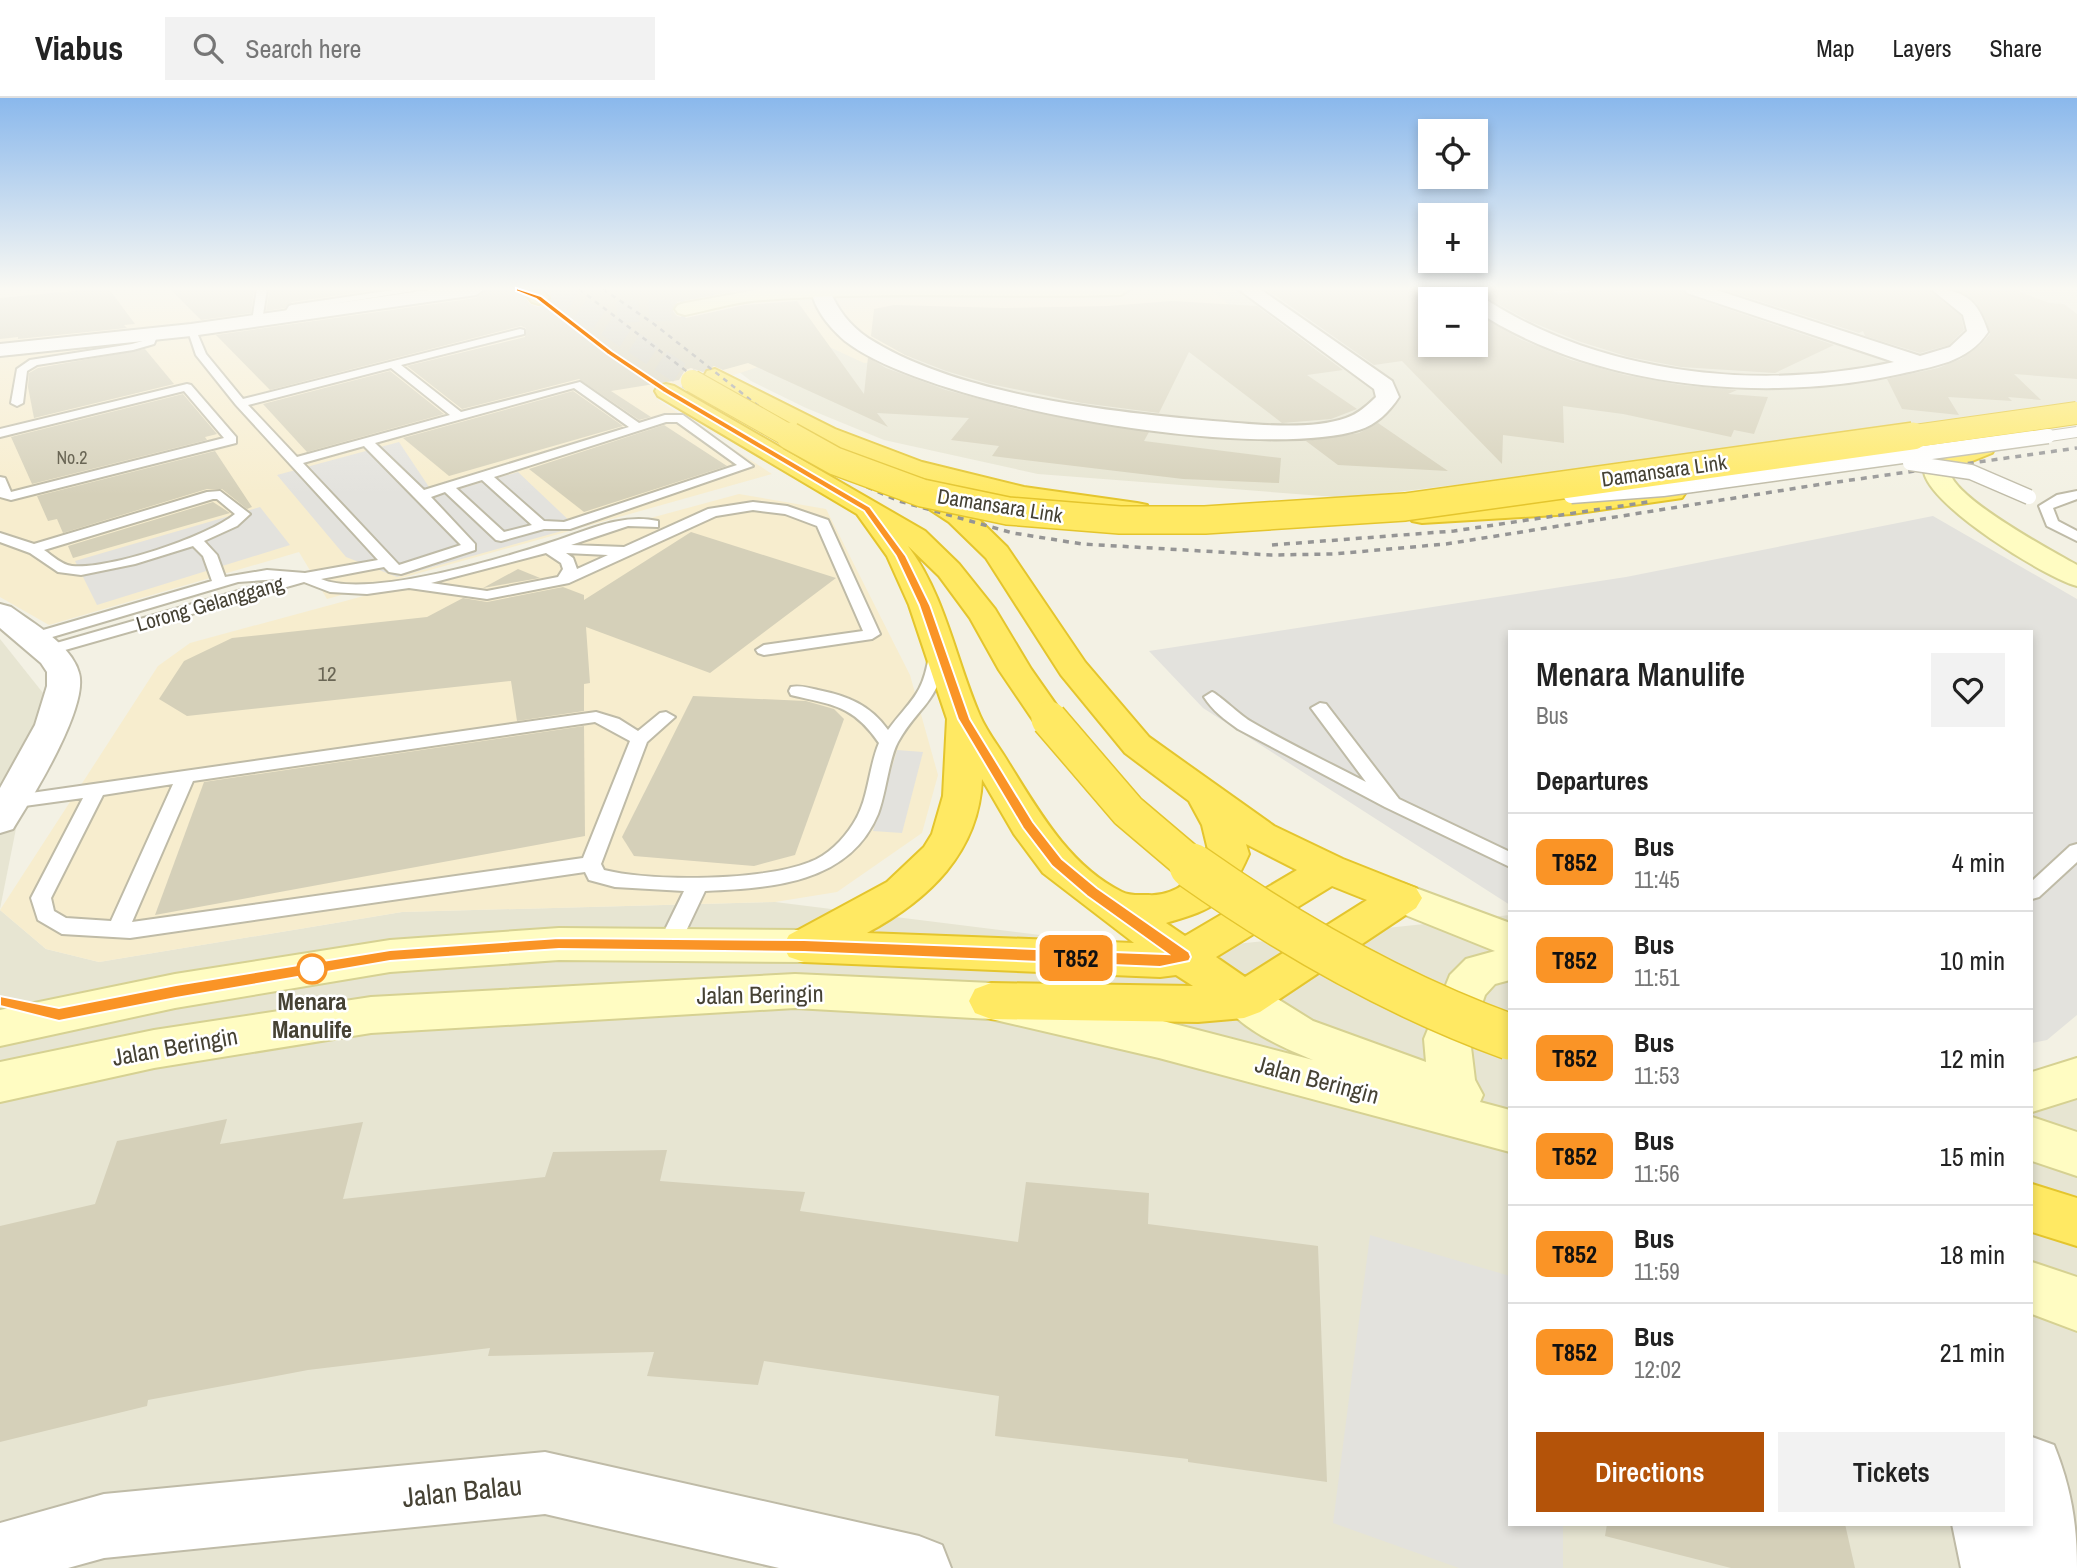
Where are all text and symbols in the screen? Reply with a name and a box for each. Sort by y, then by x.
search box [165,17,655,80]
text: Viabus [35,26,123,70]
icon: search [189,29,227,67]
text: Search here [245,31,361,66]
text: Map [1816,32,1854,64]
text: Layers [1892,32,1951,64]
text: Share [1989,32,2042,64]
map controls [1418,119,1488,357]
button: locate [1418,119,1488,189]
button: + [1418,203,1488,273]
button: − [1418,287,1488,357]
house number: No.2 [56,445,88,470]
street label: Damansara Link [1599,447,1729,494]
street label: Damansara Link [935,481,1065,530]
street label: Lorong Gelanggang [133,568,287,638]
text: Menara Manulife [1536,652,1745,696]
button: heart [1931,653,2005,727]
house number: 12 [317,659,337,688]
text: Bus [1536,700,1569,731]
text: Departures [1536,763,1649,798]
text: Bus [1634,829,1674,864]
text: 4 min [1952,845,2005,880]
text: T852 [1552,846,1597,878]
text: 11:45 [1634,864,1680,895]
text: Bus [1634,927,1674,962]
line badge: T852 [1027,935,1125,981]
text: T852 [1054,942,1098,974]
text: 10 min [1940,943,2005,978]
text: T852 [1552,944,1597,976]
marker: Menara Manulife [297,954,327,984]
text: 11:51 [1634,962,1680,993]
street label: Jalan Beringin [696,977,824,1011]
place label: Menara Manulife [272,985,352,1045]
street label: Jalan Beringin [110,1019,240,1073]
text: Bus [1634,1025,1674,1060]
text: 12 min [1940,1041,2005,1076]
text: T852 [1552,1042,1597,1074]
street label: Jalan Beringin [1252,1047,1383,1111]
text: 11:53 [1634,1060,1680,1091]
text: Bus [1634,1123,1674,1158]
text: 15 min [1940,1139,2005,1174]
text: T852 [1552,1140,1597,1172]
text: 11:56 [1634,1158,1680,1189]
text: Bus [1634,1221,1674,1256]
text: 18 min [1940,1237,2005,1272]
text: T852 [1552,1238,1597,1270]
text: 11:59 [1634,1256,1680,1287]
text: Bus [1634,1319,1674,1354]
text: 21 min [1940,1335,2005,1370]
text: T852 [1552,1336,1597,1368]
text: 12:02 [1634,1354,1681,1385]
button: Directions [1536,1432,1764,1512]
button: Tickets [1778,1432,2005,1512]
street label: Jalan Balau [400,1466,524,1516]

